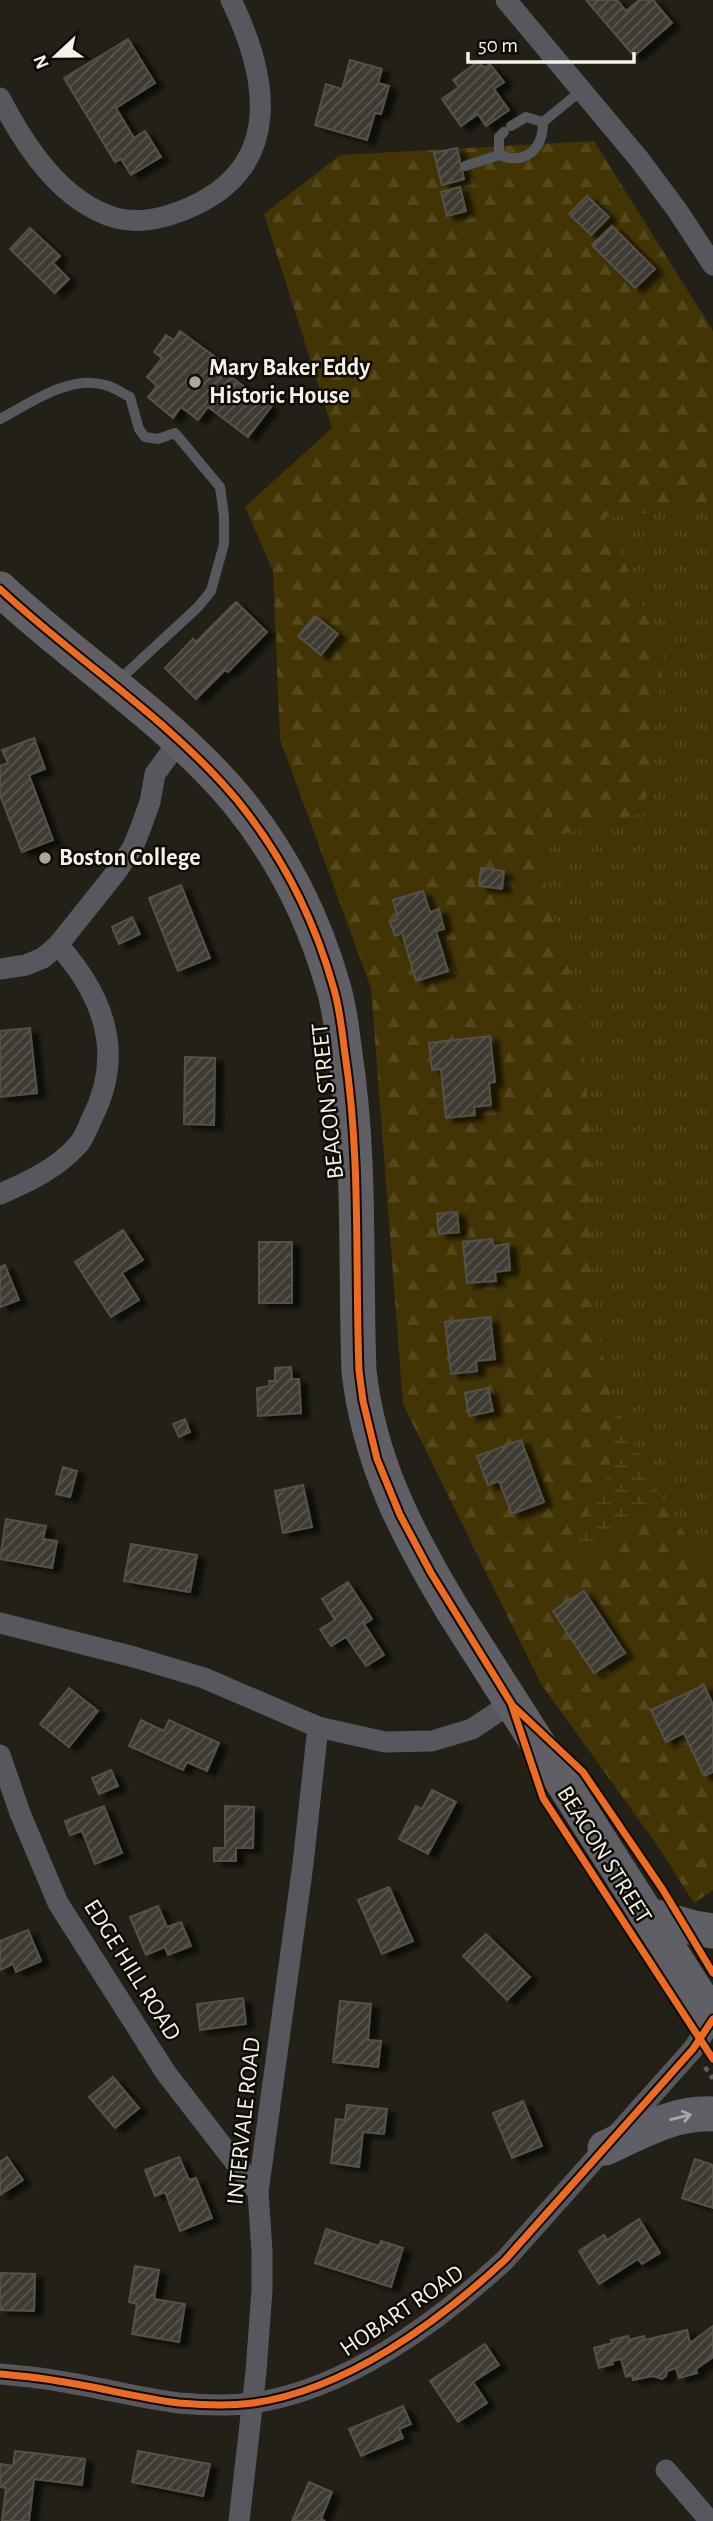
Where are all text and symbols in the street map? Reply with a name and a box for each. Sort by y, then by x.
north arrow [21,21,91,91]
scale bar [468,21,634,65]
text: 50 m [478,35,518,56]
text: N [30,52,53,71]
place label: Mary Baker Eddy Historic House [209,356,370,408]
marker: Mary Baker Eddy Historic House [187,374,203,390]
place label: Boston College [59,846,201,870]
marker: Boston College [37,850,53,866]
street label: BEACON STREET [308,1021,348,1180]
street label: BEACON STREET [552,1782,656,1928]
street label: EDGE HILL ROAD [79,1895,185,2045]
street label: INTERVALE ROAD [223,2036,265,2206]
one-way arrow [670,2109,692,2122]
street label: HOBART ROAD [336,2261,468,2361]

